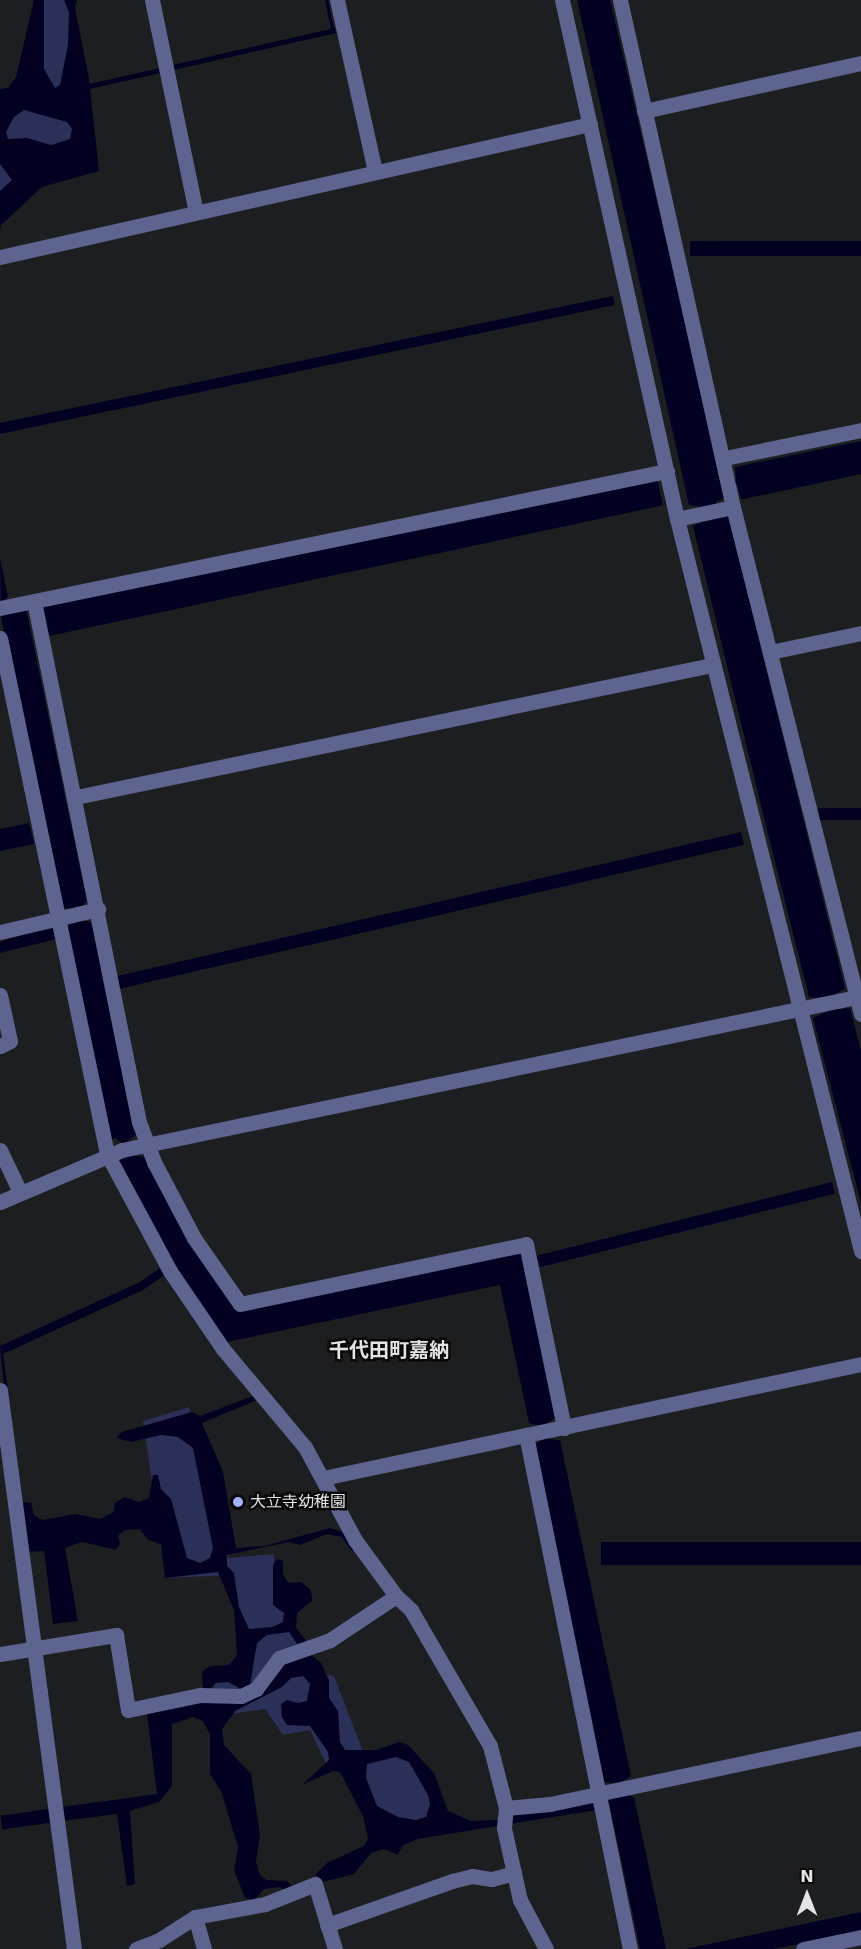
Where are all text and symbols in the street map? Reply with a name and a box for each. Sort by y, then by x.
district label: 千代田町嘉納 [329,1338,449,1362]
place label: 大立寺幼稚園 [250,1492,346,1512]
marker: 大立寺幼稚園 [231,1495,245,1509]
north arrow [777,1865,837,1925]
text: N [800,1867,814,1886]

